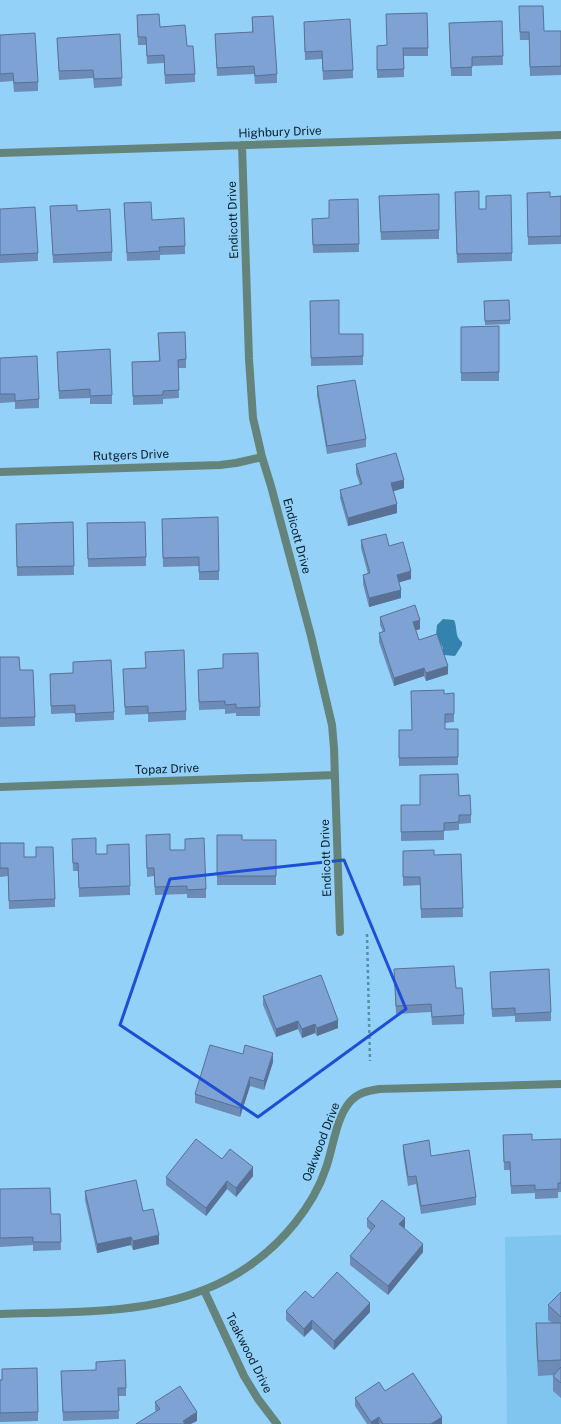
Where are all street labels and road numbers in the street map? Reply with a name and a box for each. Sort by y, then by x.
street label: Highbury Drive [238,124,322,140]
street label: Endicott Drive [225,181,241,259]
street label: Rutgers Drive [93,447,170,463]
street label: Endicott Drive [280,497,314,576]
street label: Topaz Drive [135,761,200,777]
street label: Endicott Drive [318,819,334,897]
street label: Oakwood Drive [299,1100,343,1184]
street label: Teakwood Drive [223,1311,275,1396]

